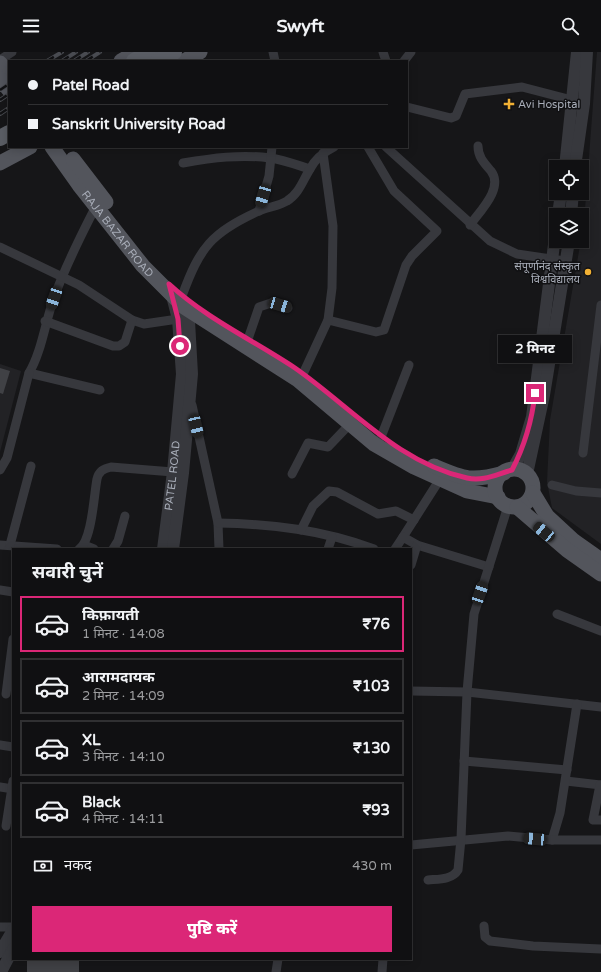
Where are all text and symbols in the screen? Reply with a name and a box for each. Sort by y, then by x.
icon: menu [20,15,42,37]
text: Swyft [276,15,325,37]
icon: search [559,15,581,37]
text: Patel Road [52,76,129,94]
marker: Avi Hospital [503,98,515,110]
place label: Avi Hospital [518,98,580,111]
text: Sanskrit University Road [52,115,226,133]
map controls [549,160,589,248]
button: locate [549,160,589,200]
car [254,183,272,209]
street label: RAJA BAZAR ROAD [79,188,157,280]
button: layers [549,208,589,248]
place label: संपूर्णानंद संस्कृत विश्वविद्यालय [514,260,581,286]
marker: संपूर्णानंद संस्कृत विश्वविद्यालय [583,267,593,277]
car [44,285,64,311]
car [267,296,293,314]
callout: 2 मिनट [498,335,572,363]
route start [171,337,189,355]
text: 2 मिनट [515,341,555,357]
route end [526,384,544,402]
car [187,413,205,439]
street label: PATEL ROAD [162,440,182,511]
car [531,520,557,544]
text: सवारी चुनें [32,561,103,583]
car [470,580,490,606]
icon: car [34,606,70,642]
text: किफ़ायती [82,606,139,624]
text: ₹76 [362,615,390,633]
text: 1 मिनट · 14:08 [82,626,165,642]
icon: car [34,668,70,704]
text: आरामदायक [82,668,155,686]
text: ₹103 [353,677,390,695]
text: 2 मिनट · 14:09 [82,688,165,704]
icon: car [34,730,70,766]
text: XL [82,731,101,749]
text: ₹130 [353,739,390,757]
text: 3 मिनट · 14:10 [82,749,165,765]
icon: car [34,792,70,828]
text: Black [82,793,121,811]
text: ₹93 [362,801,390,819]
text: 4 मिनट · 14:11 [82,811,165,827]
car [523,832,547,846]
icon: cash [32,855,54,877]
text: नकद [64,856,92,874]
text: 430 m [352,858,392,874]
button: पुष्टि करें [32,906,392,952]

